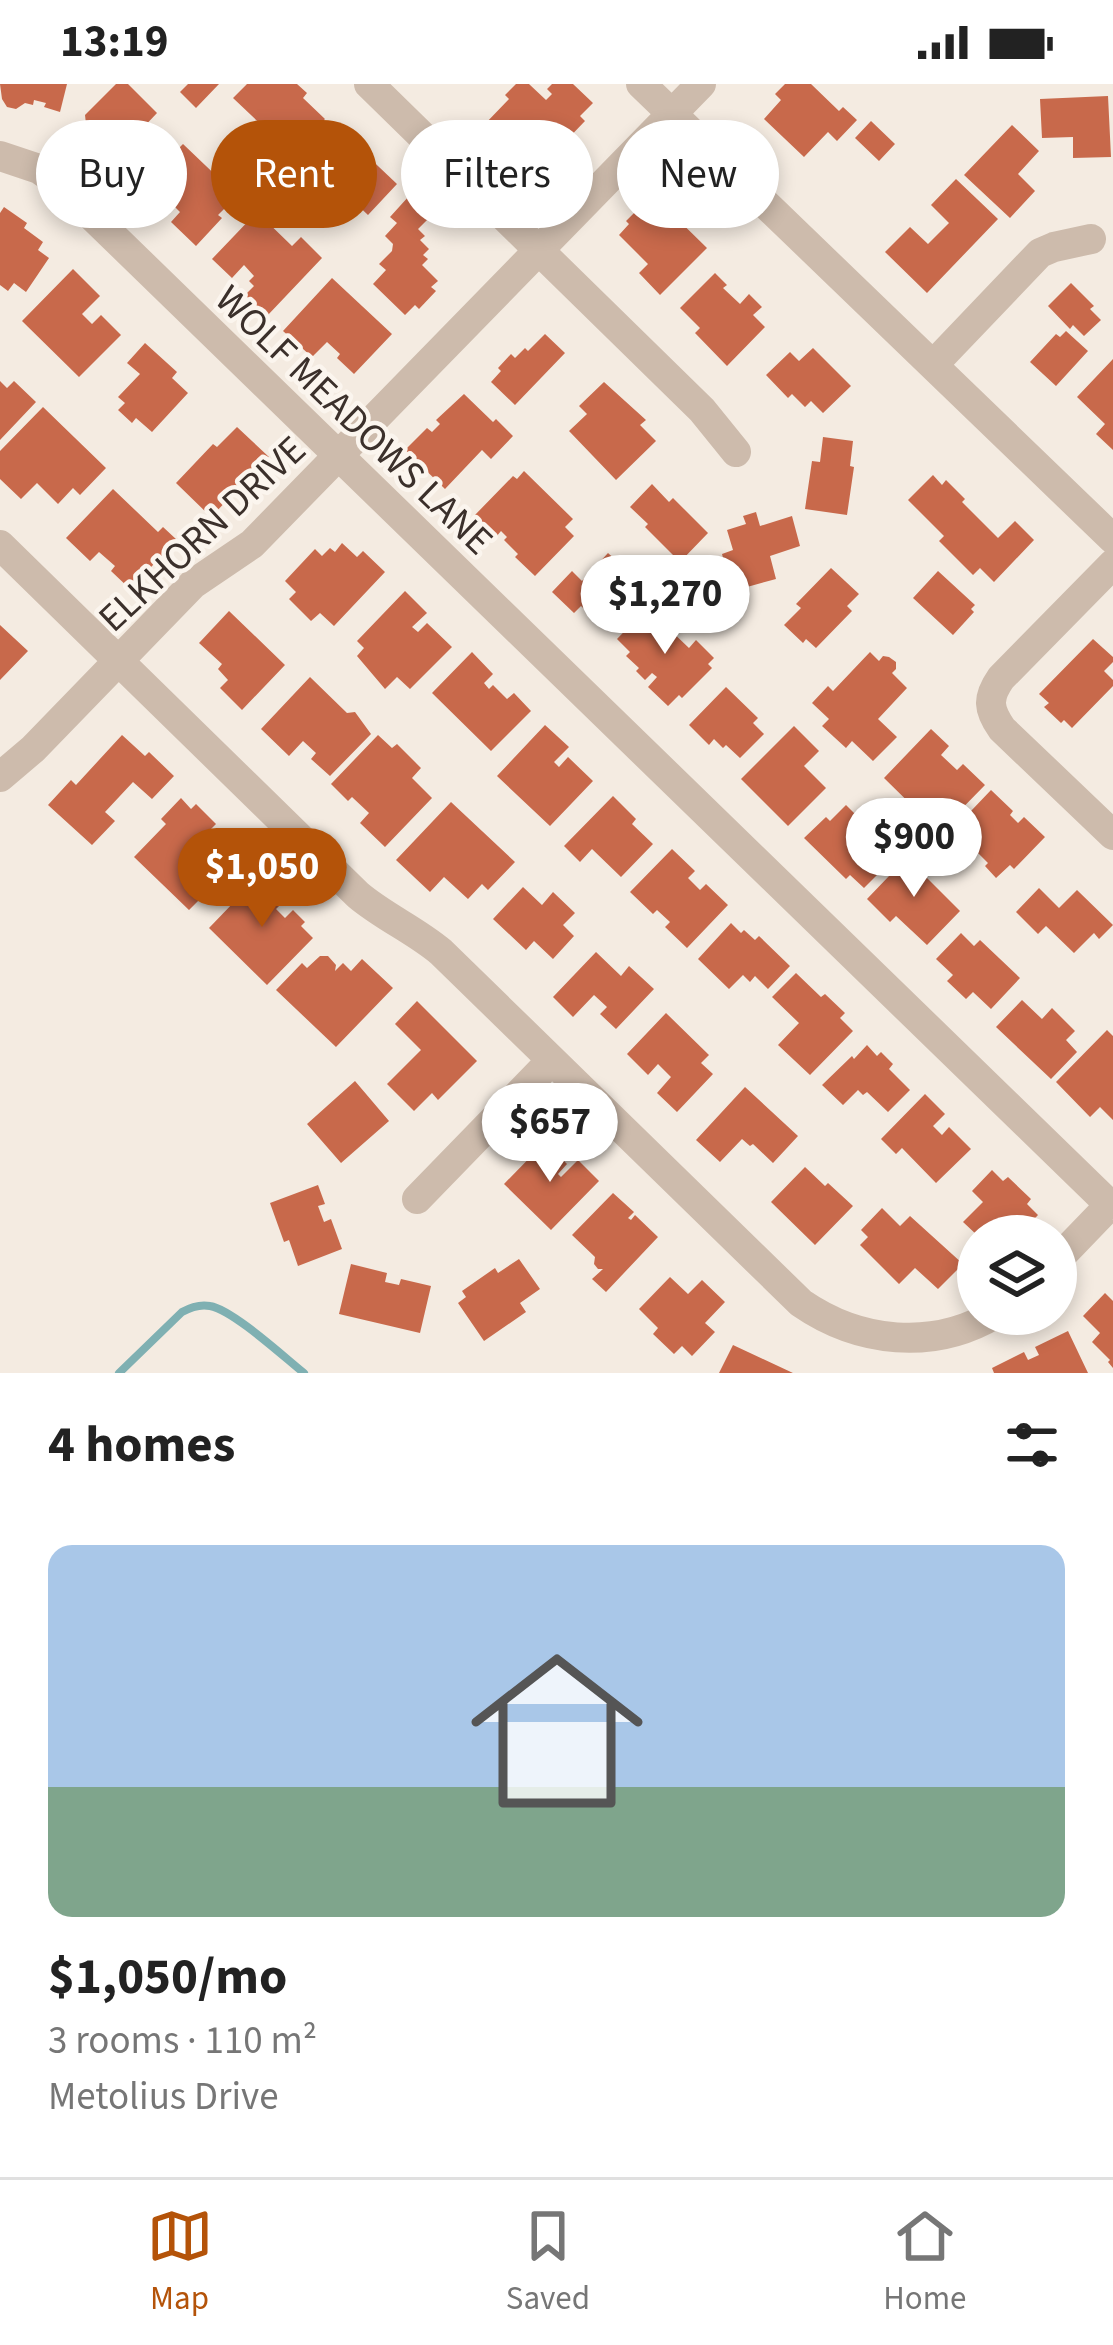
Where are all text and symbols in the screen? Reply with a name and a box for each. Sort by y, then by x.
text: 13:19 [60,10,169,74]
chip: Buy [36,120,187,228]
chip: Rent [211,120,377,228]
chip: Filters [401,120,593,228]
chip: New [617,120,779,228]
street label: WOLF MEADOWS LANE [202,273,505,568]
street label: ELKHORN DRIVE [86,423,319,646]
pin: $1,270 [567,555,763,657]
text: $1,270 [608,566,722,622]
pin: $900 [843,798,985,900]
text: $900 [873,809,955,865]
pin: $1,050 [164,828,360,930]
text: $1,050 [205,839,319,895]
pin: $657 [479,1083,621,1185]
text: $657 [509,1094,591,1150]
map controls [957,1215,1077,1335]
button: layers [957,1215,1077,1335]
text: 4 homes [48,1409,235,1481]
icon: filters [999,1412,1065,1478]
icon: home [449,1623,665,1839]
text: $1,050/mo [48,1941,287,2013]
text: 3 rooms · 110 m² [48,2013,317,2069]
text: Metolius Drive [48,2069,279,2125]
tab: Map [147,2203,213,2322]
tab: Saved [506,2203,590,2322]
tab: Home [883,2203,966,2322]

